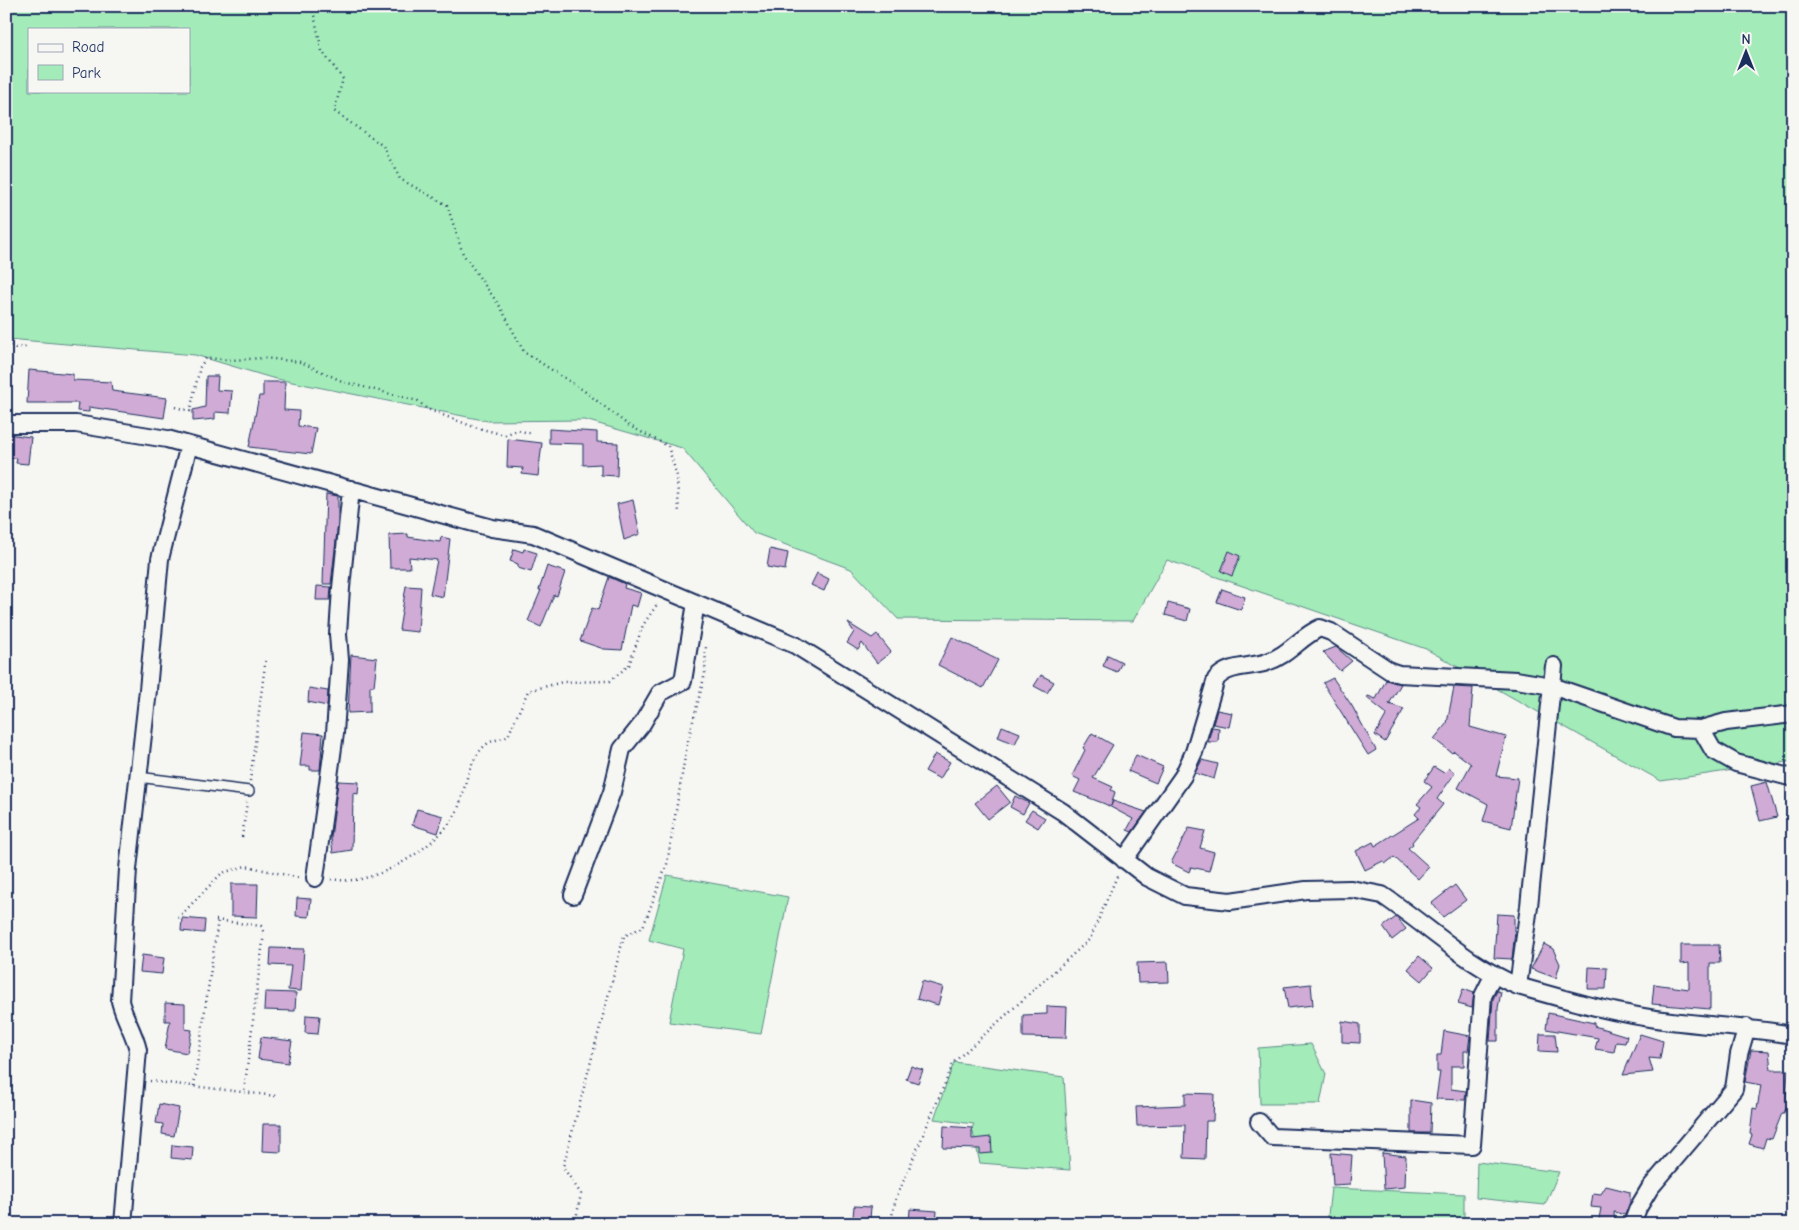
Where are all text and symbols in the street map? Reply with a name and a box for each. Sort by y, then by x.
legend [28,28,190,92]
north arrow [1722,28,1772,78]
text: N [1741,31,1751,48]
text: Road [72,38,104,56]
text: Park [72,64,101,82]

